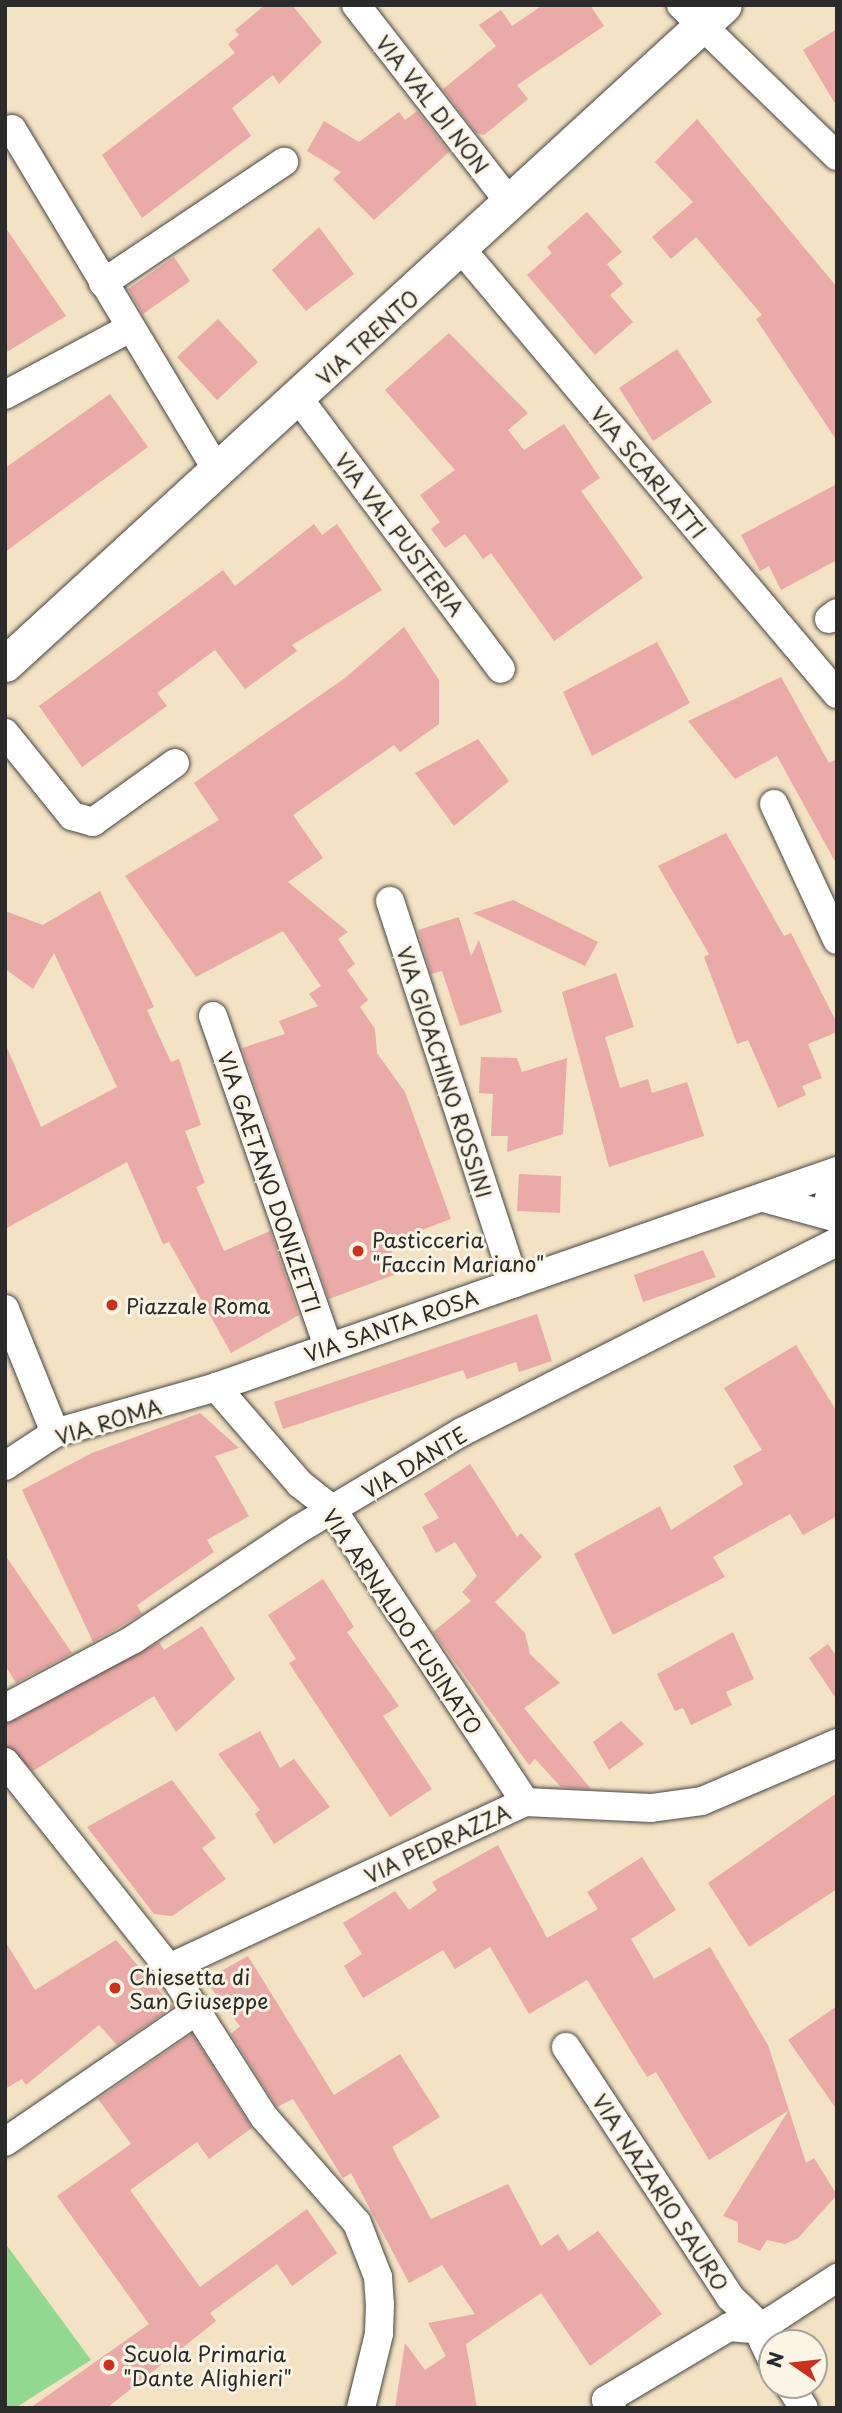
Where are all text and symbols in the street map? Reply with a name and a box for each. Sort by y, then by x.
street label: VIA VAL DI NON [370,29,496,179]
street label: VIA TRENTO [310,284,424,390]
street label: VIA SCARLATTI [586,401,712,543]
street label: VIA VAL PUSTERIA [330,447,470,621]
street label: VIA GIOACHINO ROSSINI [392,942,498,1202]
street label: VIA GAETANO DONIZETTI [213,1048,327,1316]
place label: Pasticceria "Faccin Mariano" [372,1226,545,1276]
marker: Pasticceria "Faccin Mariano" [350,1243,366,1259]
street label: VIA SANTA ROSA [300,1283,482,1367]
place label: Piazzale Roma [126,1292,272,1318]
marker: Piazzale Roma [104,1297,120,1313]
street label: VIA ROMA [52,1393,164,1449]
street label: VIA DANTE [356,1420,472,1504]
street label: VIA ARNALDO FUSINATO [316,1501,490,1741]
street label: VIA PEDRAZZA [358,1797,516,1889]
place label: Chiesetta di San Giuseppe [129,1963,267,2013]
marker: Chiesetta di San Giuseppe [107,1980,123,1996]
street label: VIA NAZARIO SAURO [587,2088,735,2296]
north arrow [758,2329,828,2399]
place label: Scuola Primaria "Dante Alighieri" [123,2340,291,2390]
text: N [759,2349,790,2370]
marker: Scuola Primaria "Dante Alighieri" [101,2357,117,2373]

